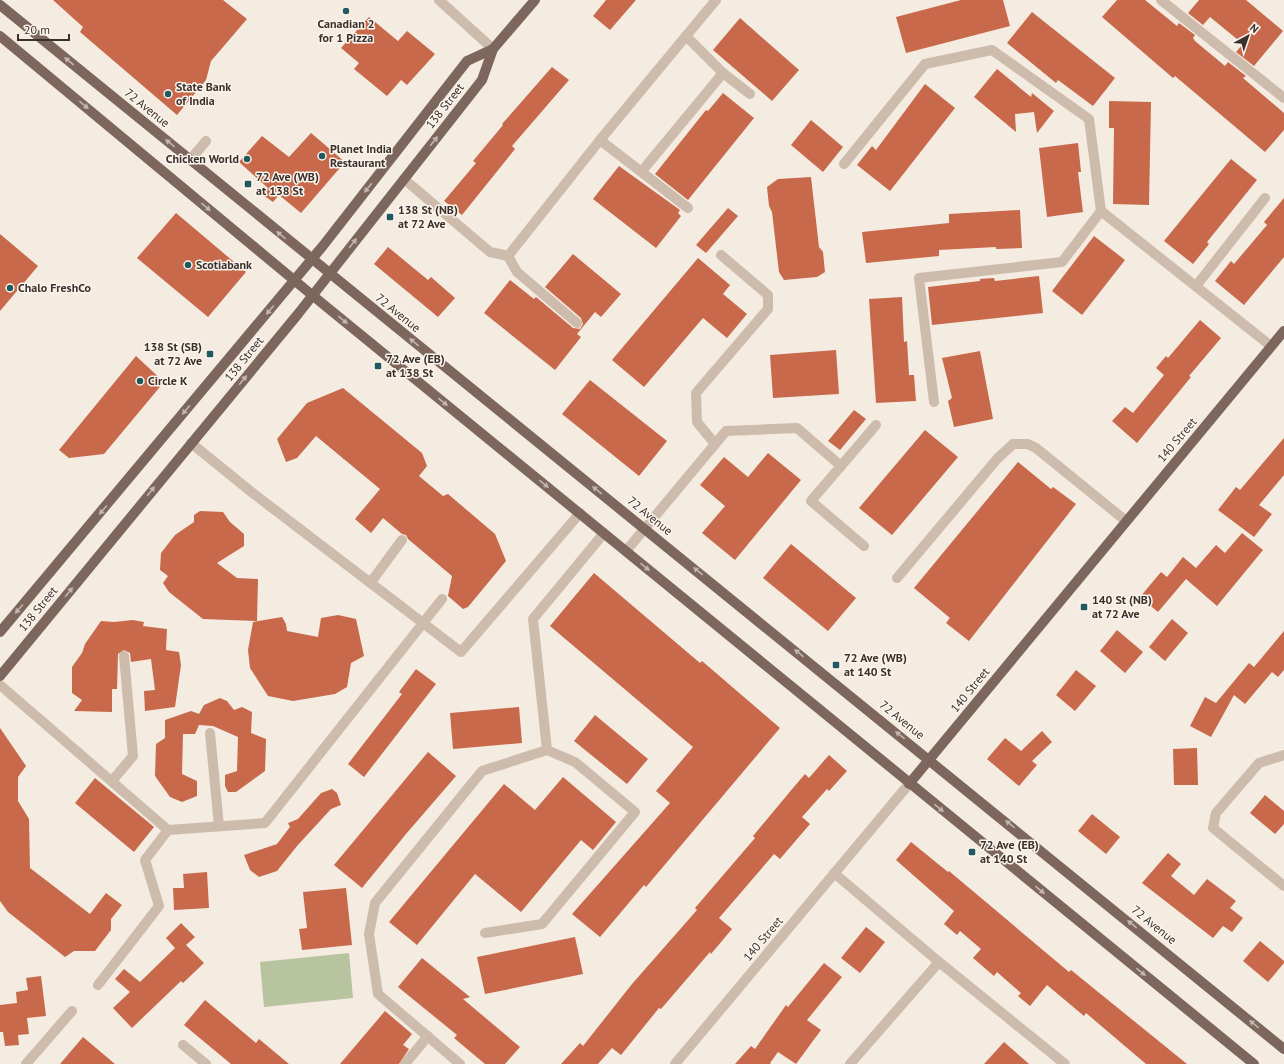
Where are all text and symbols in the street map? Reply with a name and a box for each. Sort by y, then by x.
marker: Canadian 2 for 1 Pizza [341,6,351,16]
scale bar [18,16,69,42]
place label: Canadian 2 for 1 Pizza [317,16,375,45]
north arrow [1228,16,1268,56]
text: N [1247,21,1262,36]
text: 20 m [24,22,50,37]
one-way arrow [63,57,74,66]
place label: State Bank of India [176,79,231,108]
street label: 138 Street [422,80,467,131]
street label: 72 Avenue [122,85,173,130]
marker: State Bank of India [163,89,173,99]
one-way arrow [79,101,90,109]
one-way arrow [430,135,438,146]
one-way arrow [164,139,175,148]
place label: Planet India Restaurant [330,141,392,170]
place label: Chicken World [166,151,239,166]
marker: Planet India Restaurant [317,151,327,161]
marker: Chicken World [242,154,252,164]
place label: 72 Ave (WB) at 138 St [256,169,319,198]
marker: 72 Ave (WB) at 138 St [243,179,253,189]
one-way arrow [364,183,372,193]
one-way arrow [201,202,211,211]
place label: 138 St (NB) at 72 Ave [398,202,458,231]
marker: 138 St (NB) at 72 Ave [385,212,395,222]
one-way arrow [276,230,286,239]
one-way arrow [349,238,358,249]
place label: Scotiabank [196,257,252,272]
marker: Scotiabank [183,260,193,270]
place label: Chalo FreshCo [18,280,91,295]
marker: Chalo FreshCo [5,283,15,293]
street label: 72 Avenue [373,290,424,335]
one-way arrow [265,305,274,316]
one-way arrow [337,316,348,325]
street label: 138 Street [221,333,266,384]
one-way arrow [409,338,420,347]
place label: 138 St (SB) at 72 Ave [144,339,202,368]
marker: 138 St (SB) at 72 Ave [205,349,215,359]
place label: 72 Ave (EB) at 138 St [386,351,445,380]
marker: 72 Ave (EB) at 138 St [373,361,383,371]
place label: Circle K [148,373,188,388]
one-way arrow [239,375,247,386]
marker: Circle K [135,376,145,386]
one-way arrow [438,398,449,407]
one-way arrow [182,405,191,415]
street label: 140 Street [1154,414,1200,465]
one-way arrow [539,480,550,489]
one-way arrow [147,485,156,496]
one-way arrow [591,485,602,494]
street label: 72 Avenue [625,493,676,538]
one-way arrow [98,504,107,515]
one-way arrow [639,562,650,571]
one-way arrow [692,567,703,576]
street label: 138 Street [15,583,60,634]
one-way arrow [65,586,73,597]
place label: 140 St (NB) at 72 Ave [1092,592,1152,621]
marker: 140 St (NB) at 72 Ave [1079,602,1089,612]
one-way arrow [15,604,24,615]
one-way arrow [793,649,804,657]
place label: 72 Ave (WB) at 140 St [844,650,907,679]
marker: 72 Ave (WB) at 140 St [831,660,841,670]
street label: 140 Street [947,664,992,715]
street label: 72 Avenue [877,697,928,742]
one-way arrow [894,730,905,739]
one-way arrow [934,804,945,813]
one-way arrow [1004,820,1015,828]
place label: 72 Ave (EB) at 140 St [980,837,1039,866]
marker: 72 Ave (EB) at 140 St [967,847,977,857]
one-way arrow [1035,886,1046,895]
street label: 72 Avenue [1129,902,1180,947]
street label: 140 Street [740,913,786,964]
one-way arrow [1126,919,1137,928]
one-way arrow [1136,968,1147,977]
one-way arrow [1248,1020,1259,1028]

